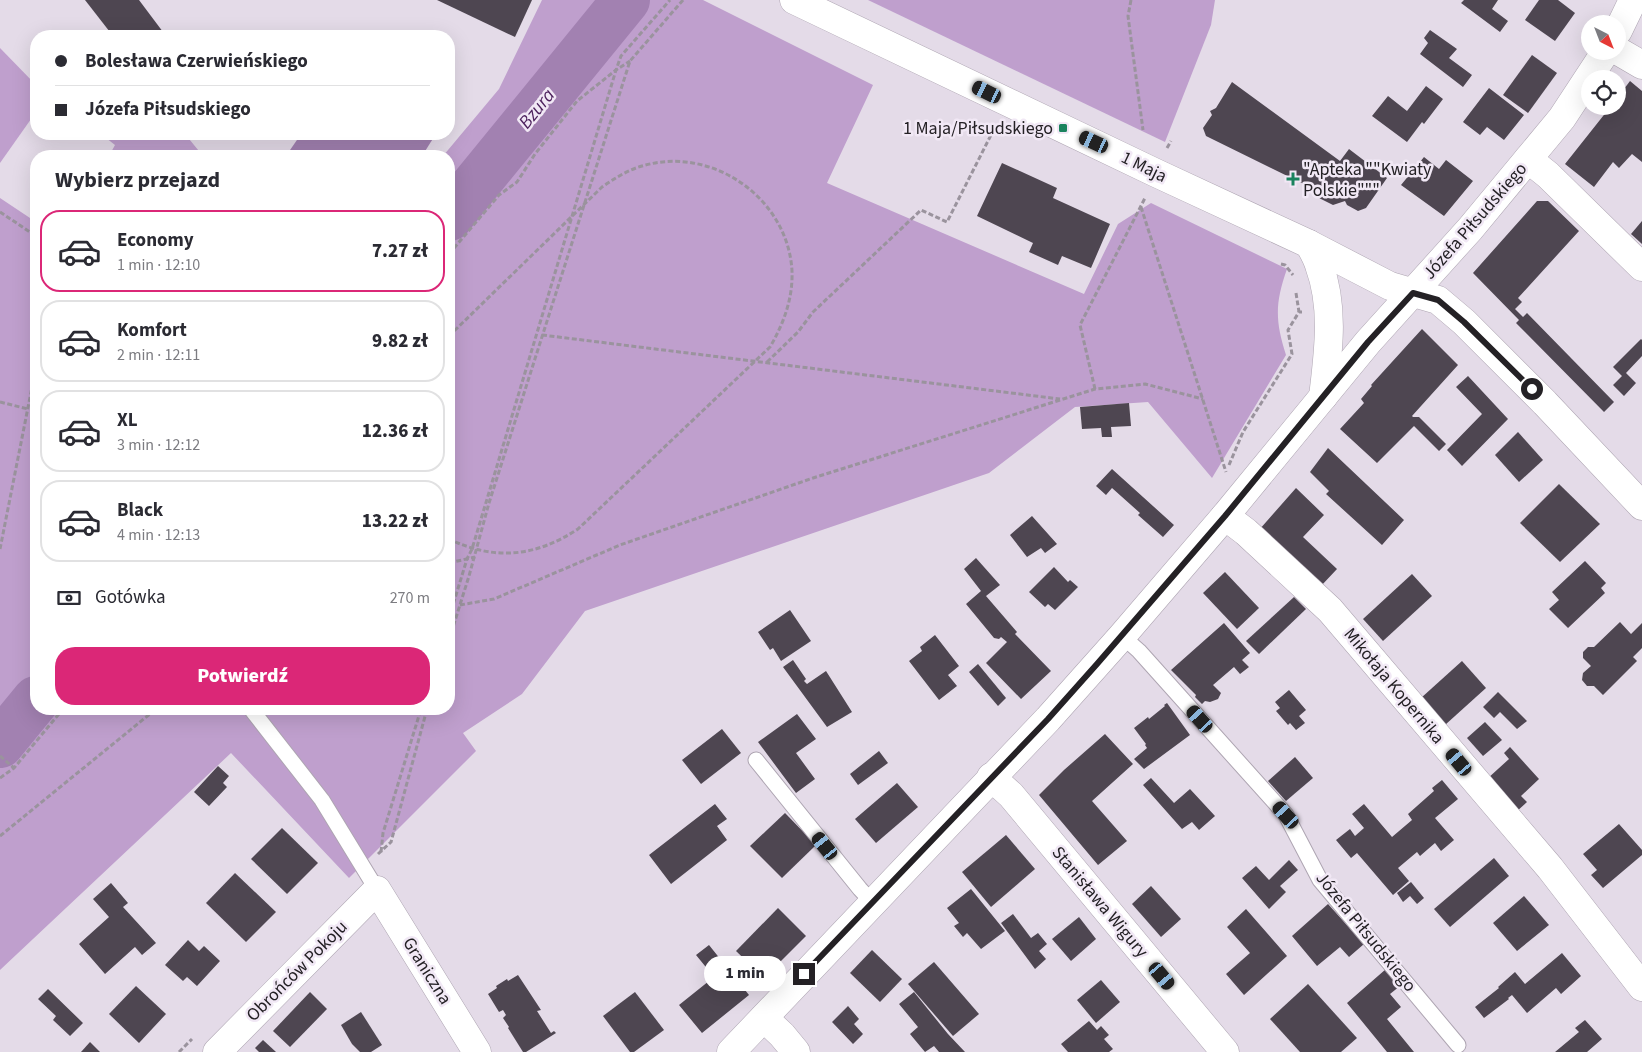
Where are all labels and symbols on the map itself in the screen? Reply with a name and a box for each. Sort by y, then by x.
north arrow [1581,15,1626,60]
car [970,79,1003,105]
water label: Bzura [512,83,562,135]
place label: 1 Maja/Piłsudskiego [903,116,1053,141]
marker: 1 Maja/Piłsudskiego [1057,122,1069,134]
car [1077,129,1110,155]
street label: 1 Maja [1117,145,1171,189]
place label: "Apteka ""Kwiaty Polskie""" [1303,157,1432,203]
street label: Józefa Piłsudskiego [1417,157,1533,285]
marker: "Apteka ""Kwiaty Polskie""" [1287,173,1299,185]
route start [1521,378,1543,400]
street label: Mikołaja Kopernika [1338,623,1450,749]
car [1184,703,1215,735]
car [1443,746,1474,778]
car [1270,799,1301,831]
car [809,830,840,862]
street label: Stanisława Wigury [1046,841,1154,963]
street label: Józefa Piłsudskiego [1310,867,1422,997]
street label: Obrońców Pokoju [241,915,353,1027]
street label: Graniczna [397,933,457,1009]
callout: 1 min [704,956,786,992]
car [1146,960,1177,992]
route end [793,963,815,985]

